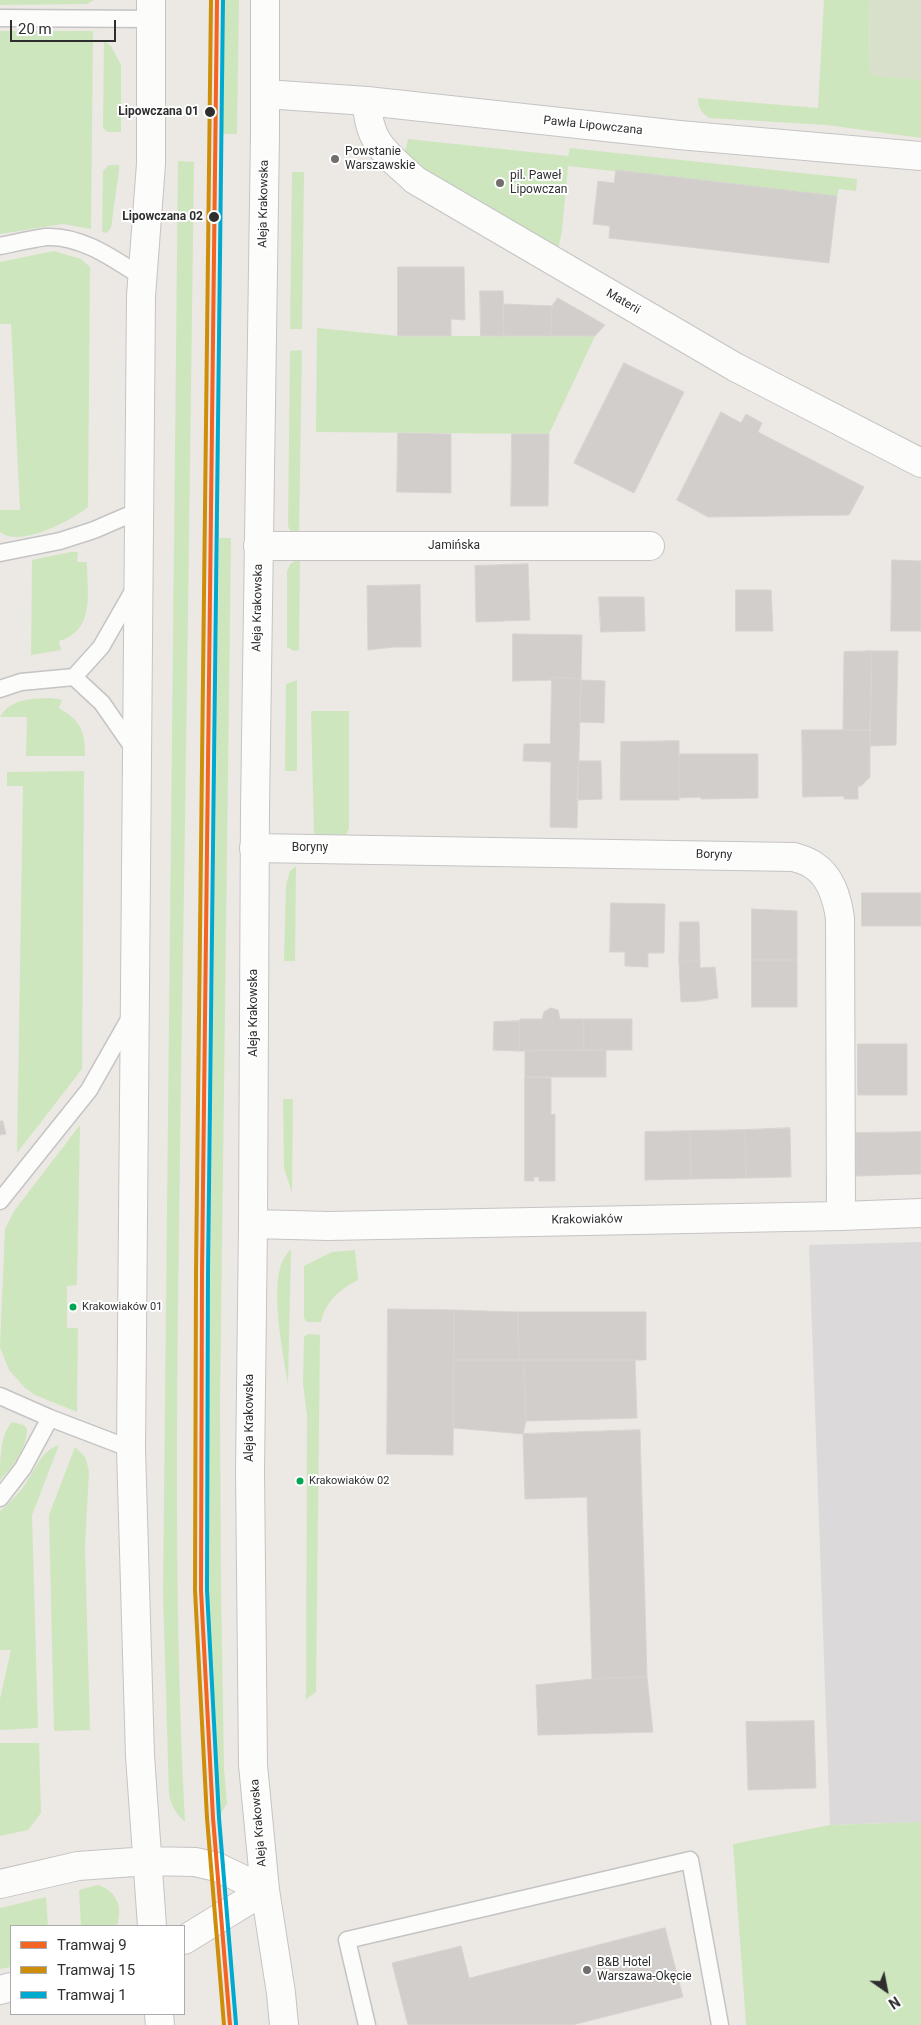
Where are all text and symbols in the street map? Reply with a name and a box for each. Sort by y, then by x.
scale bar [12,10,119,42]
text: 20 m [18,20,52,38]
place label: Lipowczana 01 [118,105,199,119]
marker: Lipowczana 01 [203,105,217,119]
street label: Pawła Lipowczana [543,114,643,138]
place label: Powstanie Warszawskie [345,145,415,173]
marker: Powstanie Warszawskie [329,153,341,165]
street label: Aleja Krakowska [256,160,272,248]
place label: pil. Paweł Lipowczan [510,169,567,197]
marker: pil. Paweł Lipowczan [494,177,506,189]
place label: Lipowczana 02 [122,210,203,224]
marker: Lipowczana 02 [207,210,221,224]
street label: Materii [603,286,643,318]
street label: Jamińska [428,539,480,553]
street label: Aleja Krakowska [250,564,266,652]
street label: Boryny [292,841,328,855]
street label: Boryny [696,847,732,863]
street label: Aleja Krakowska [247,969,261,1057]
street label: Krakowiaków [551,1212,623,1228]
place label: Krakowiaków 01 [82,1300,162,1314]
marker: Krakowiaków 01 [68,1302,78,1312]
street label: Aleja Krakowska [243,1374,257,1462]
place label: Krakowiaków 02 [309,1474,389,1488]
marker: Krakowiaków 02 [295,1476,305,1486]
street label: Aleja Krakowska [248,1778,270,1868]
legend [10,1925,185,2015]
text: Tramwaj 9 [57,1936,127,1954]
place label: B&B Hotel Warszawa-Okęcie [597,1956,692,1984]
text: Tramwaj 15 [57,1961,135,1979]
marker: B&B Hotel Warszawa-Okęcie [581,1964,593,1976]
north arrow [861,1965,911,2015]
text: Tramwaj 1 [57,1986,127,2004]
text: N [886,1993,903,2012]

